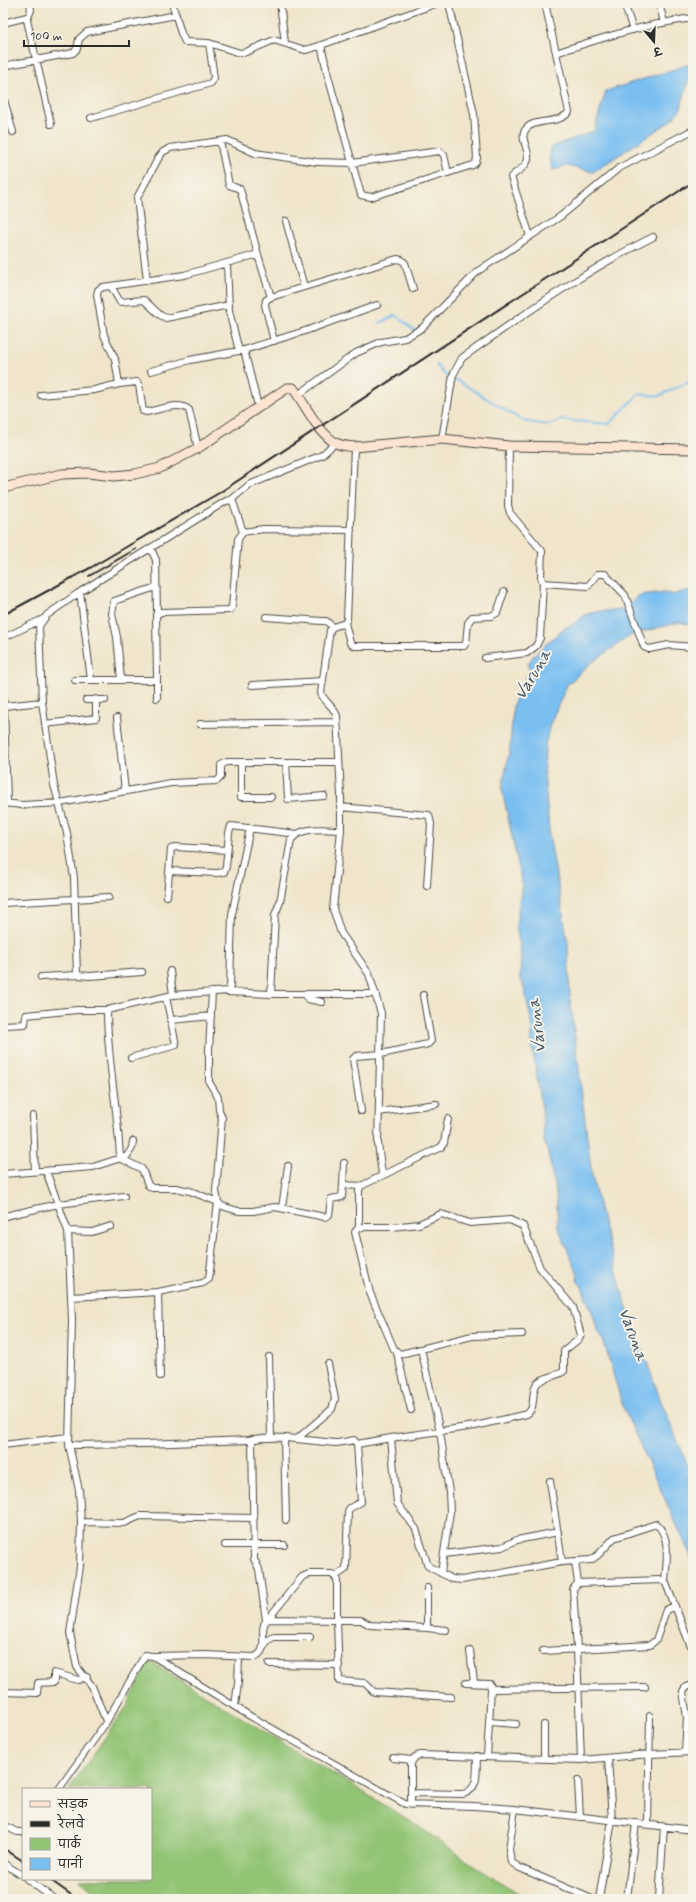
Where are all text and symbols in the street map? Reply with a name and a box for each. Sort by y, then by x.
scale bar [24,22,129,48]
north arrow [634,22,674,62]
text: 100 m [30,29,62,45]
text: उ [650,42,664,59]
water label: Varuna [509,645,557,704]
water label: Varuna [523,996,551,1054]
water label: Varuna [613,1305,653,1365]
legend [22,1788,152,1880]
text: सड़क [57,1797,89,1813]
text: रेलवे [56,1813,85,1833]
text: पार्क [57,1834,82,1853]
text: पानी [57,1855,83,1873]

